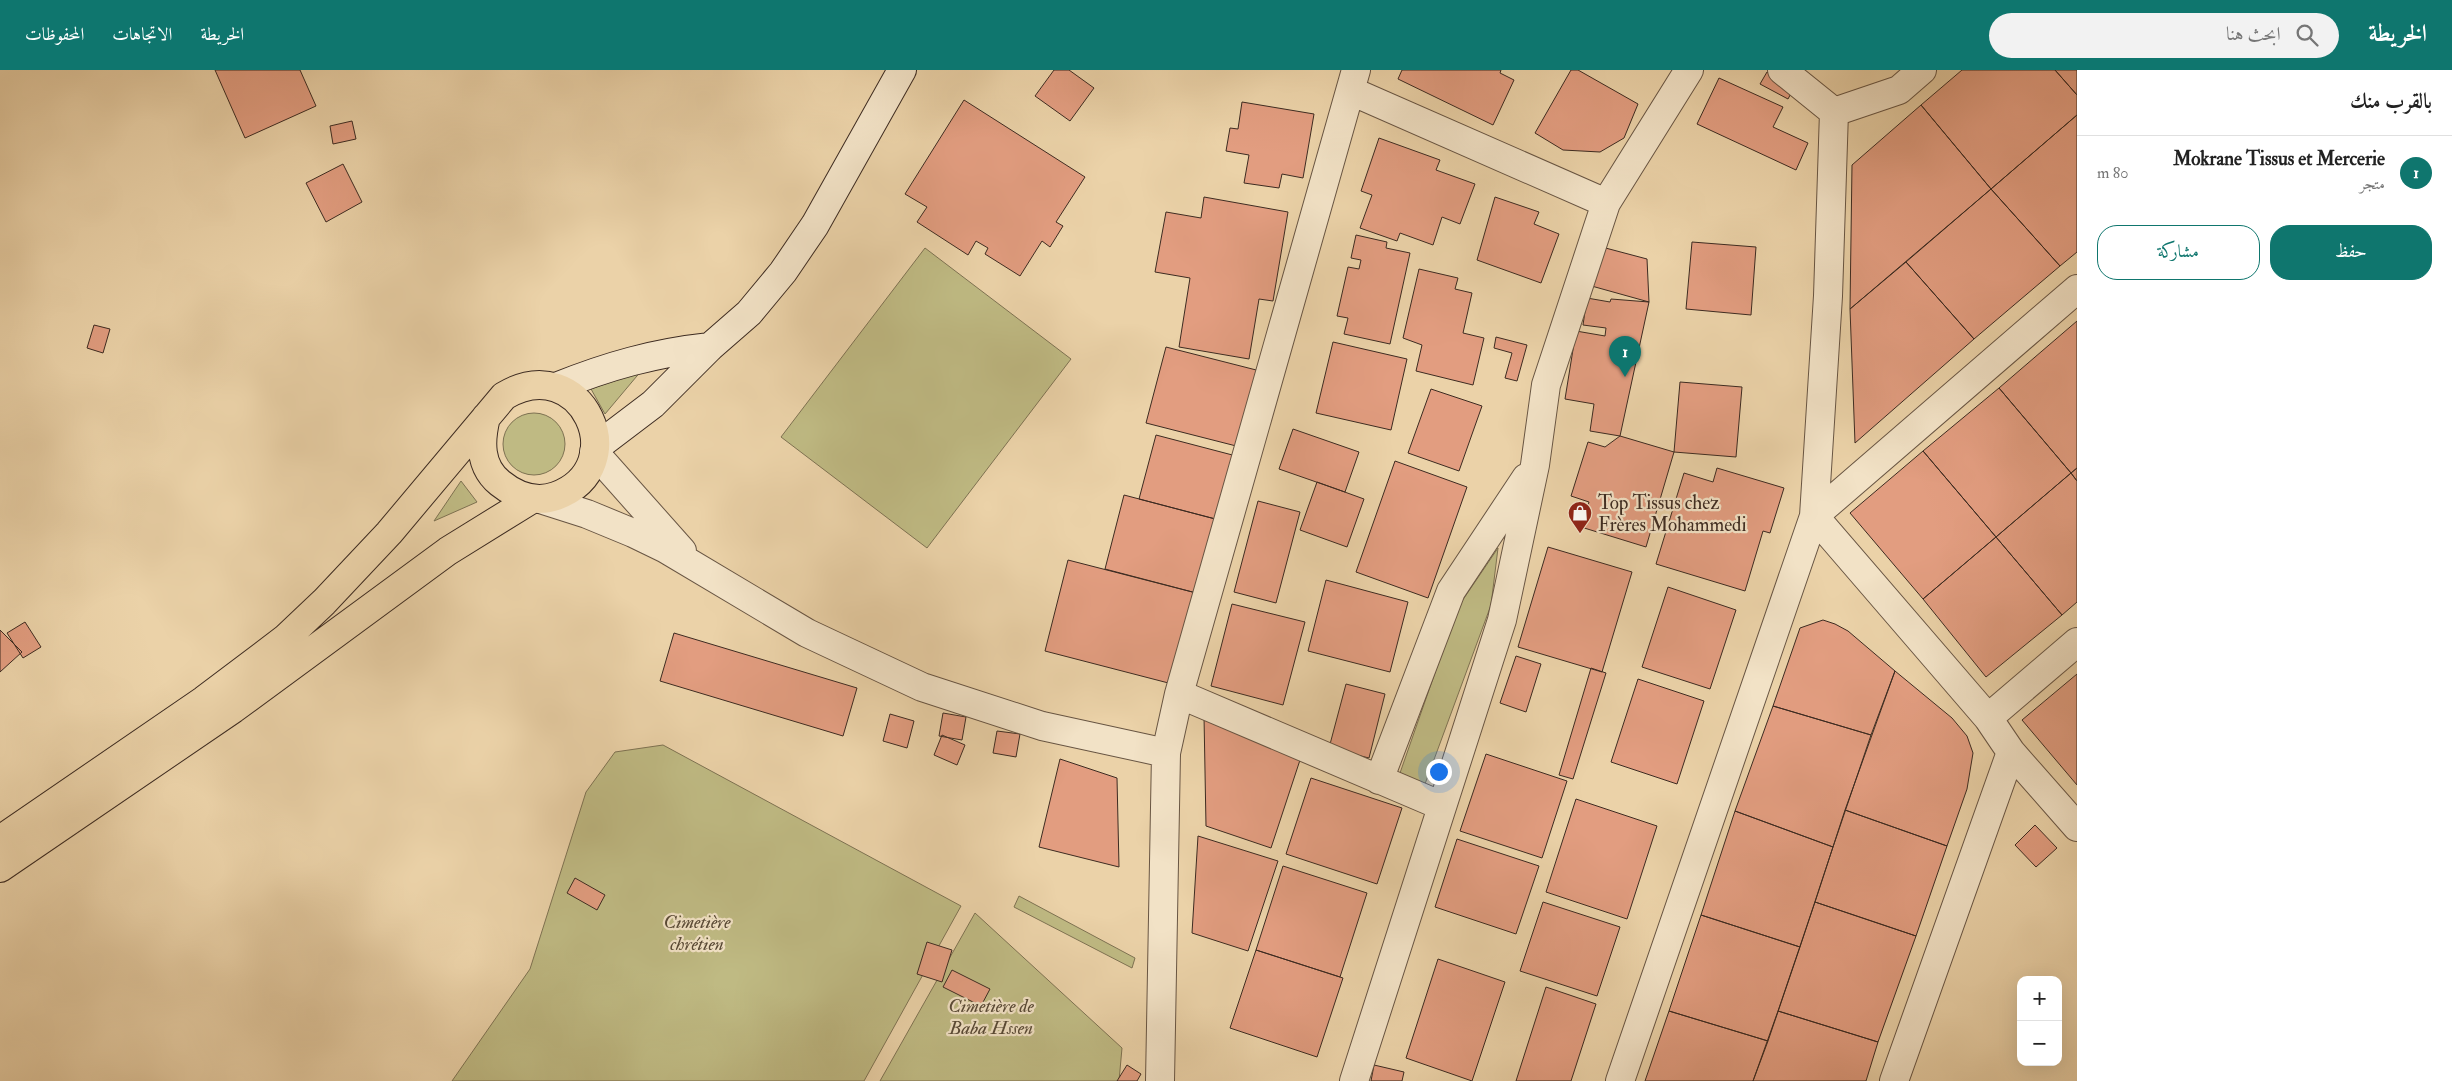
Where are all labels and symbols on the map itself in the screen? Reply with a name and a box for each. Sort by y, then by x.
pin: 1 [1609,336,1641,377]
place label: Top Tissus chez Frères Mohammedi [1598,491,1747,537]
shop icon: Top Tissus chez Frères Mohammedi [1567,500,1593,534]
your location [1426,759,1452,785]
park label: Cimetière chrétien [663,910,731,956]
park label: Cimetière de Baba Hssen [948,994,1034,1040]

